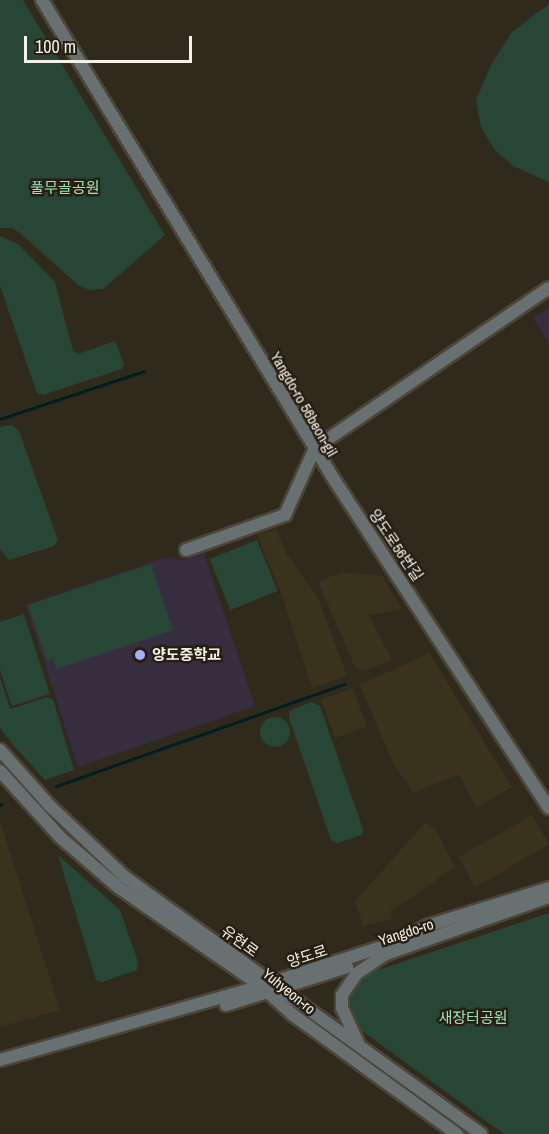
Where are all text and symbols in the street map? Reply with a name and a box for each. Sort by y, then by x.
scale bar [27,24,195,62]
text: 100 m [35,34,76,59]
park label: 풀무골공원 [31,179,99,197]
street label: Yangdo-ro 56beon-gil [267,348,341,460]
street label: 양도로56번길 [365,506,427,584]
place label: 양도중학교 [152,646,221,664]
marker: 양도중학교 [133,648,147,662]
street label: Yangdo-ro [376,915,436,949]
street label: 유현로 [218,922,262,960]
street label: 양도로 [285,941,329,971]
street label: Yuhyeon-ro [259,964,319,1018]
park label: 새장터공원 [439,1009,507,1027]

